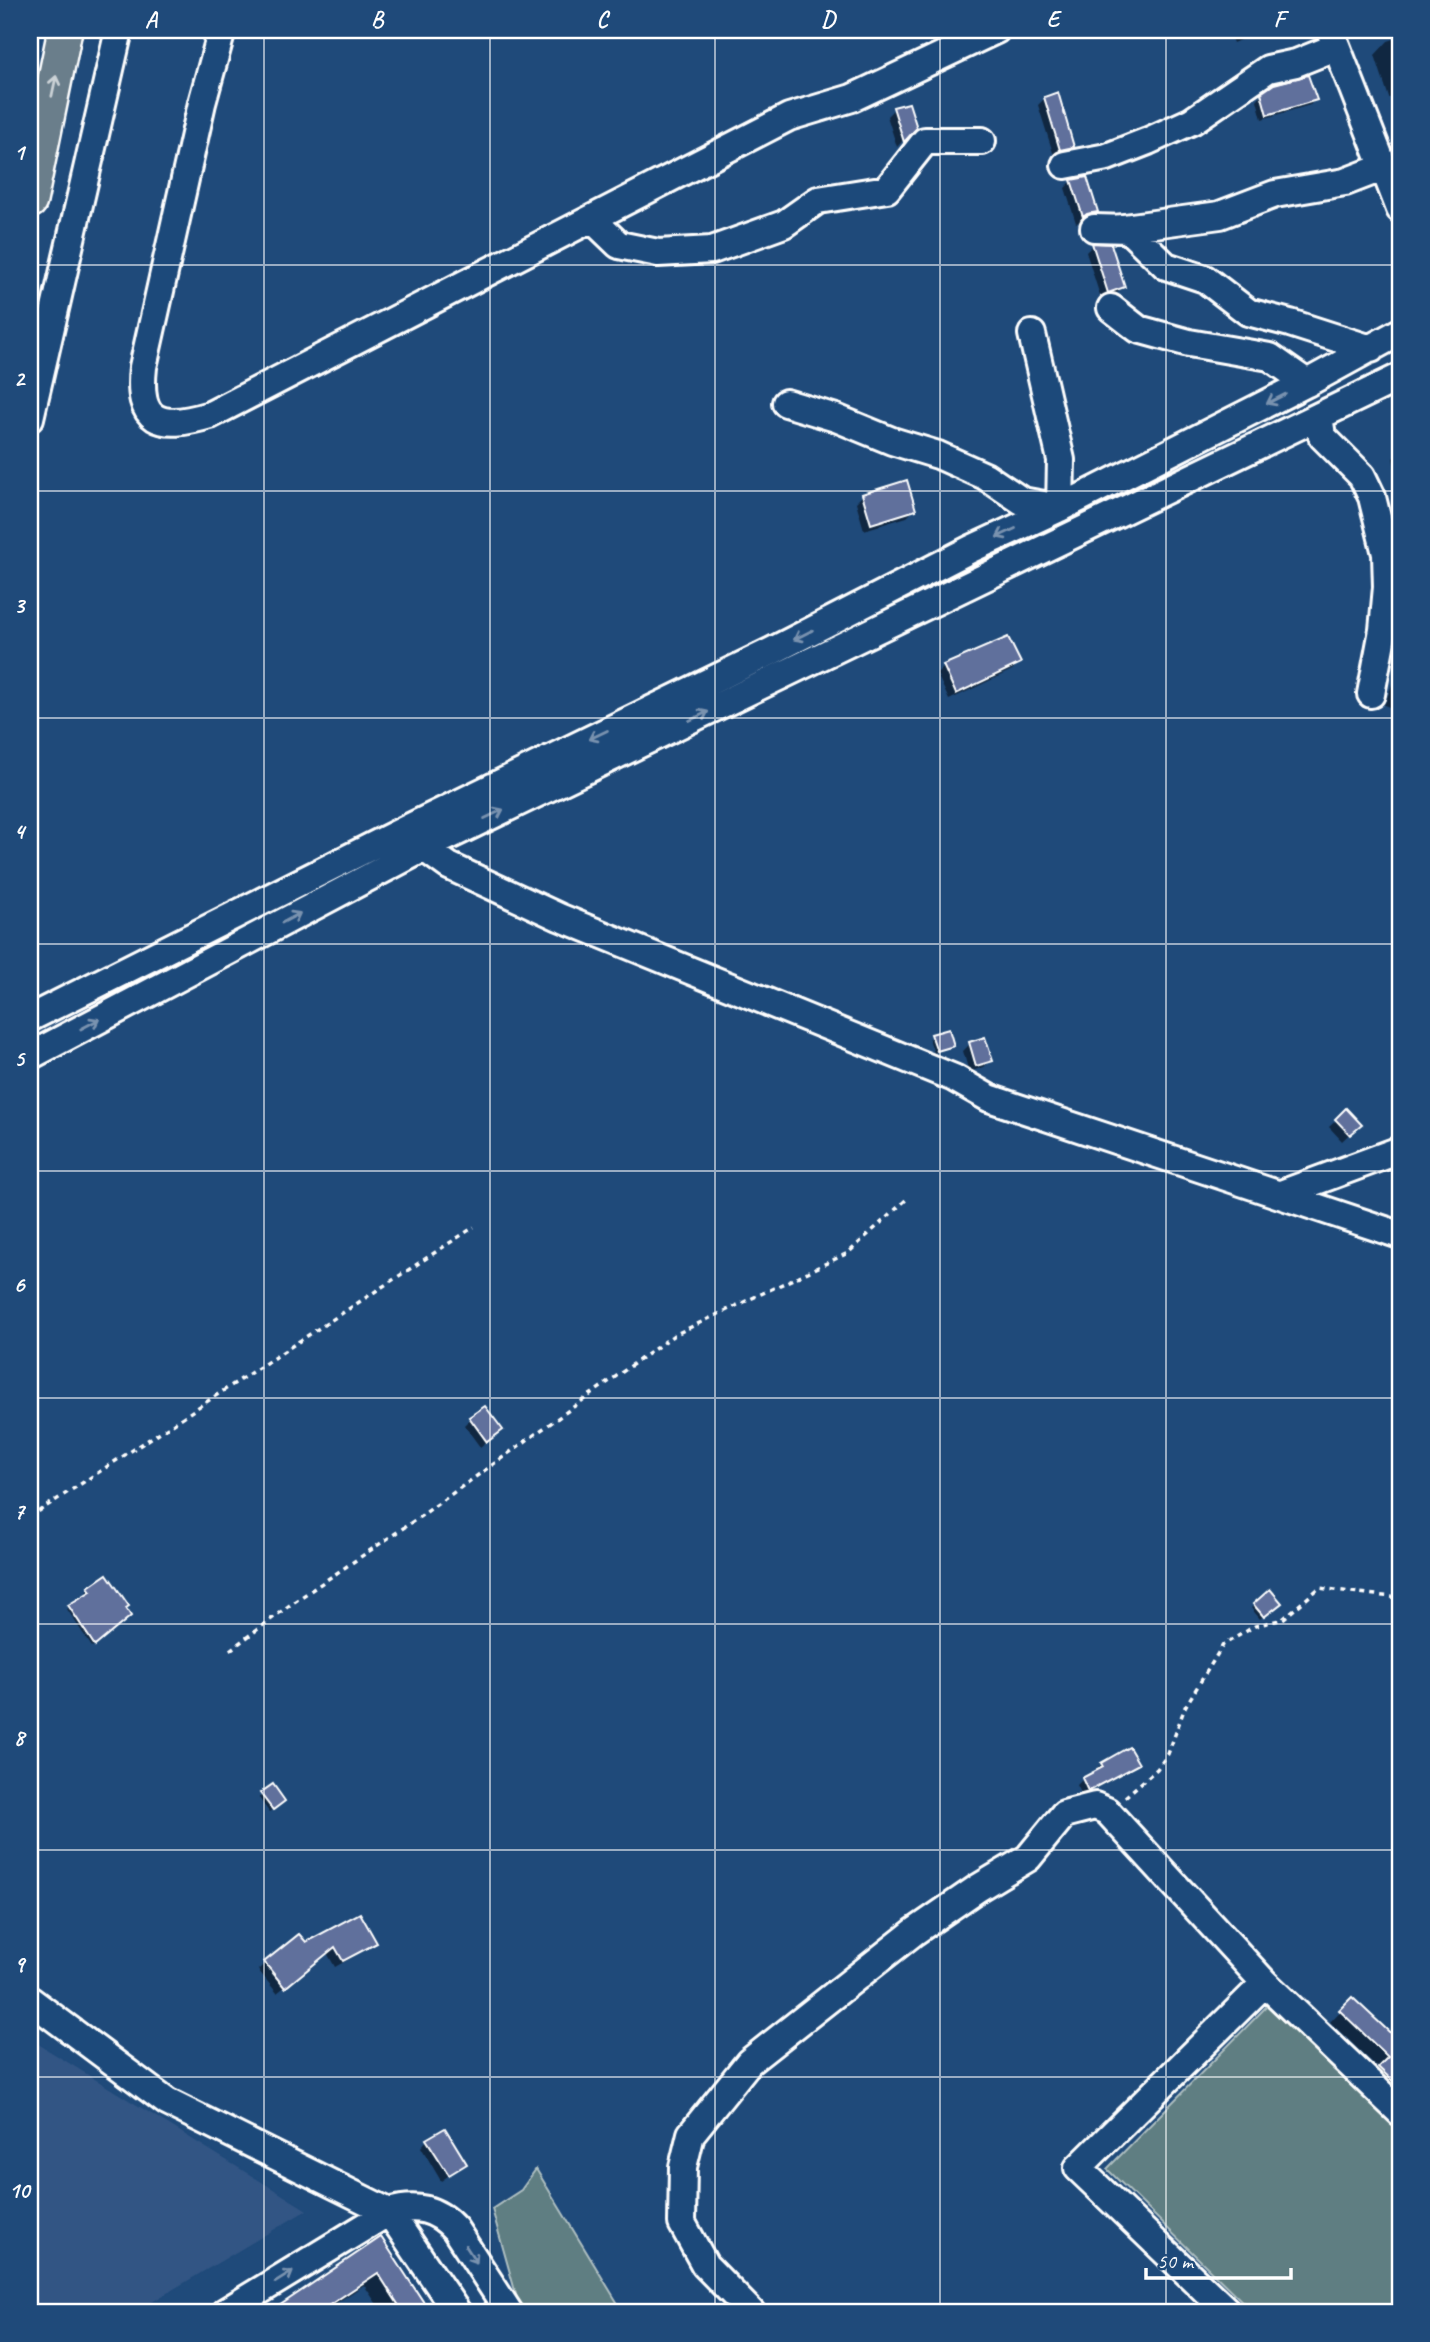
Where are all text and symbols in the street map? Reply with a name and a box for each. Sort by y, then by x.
text: A [145,5,159,34]
text: B [371,5,385,34]
text: C [597,5,611,34]
text: D [821,5,837,34]
text: E [1047,5,1063,34]
text: F [1274,5,1290,34]
one-way arrow [47,75,61,98]
text: 1 [14,138,27,167]
text: 2 [14,364,27,393]
one-way arrow [1266,393,1287,407]
one-way arrow [996,527,1017,540]
text: 3 [14,591,27,620]
one-way arrow [793,629,814,643]
one-way arrow [688,708,709,722]
one-way arrow [588,729,609,743]
one-way arrow [483,807,504,821]
text: 4 [14,817,27,846]
one-way arrow [281,911,301,925]
one-way arrow [79,1017,100,1030]
text: 5 [14,1044,26,1073]
text: 6 [14,1270,27,1299]
text: 7 [14,1497,27,1526]
text: 8 [14,1723,27,1752]
text: 9 [14,1950,27,1979]
text: 10 [9,2176,32,2205]
scale bar [1146,2237,1292,2281]
one-way arrow [464,2244,479,2263]
text: 50 m [1157,2248,1195,2274]
one-way arrow [273,2269,293,2283]

